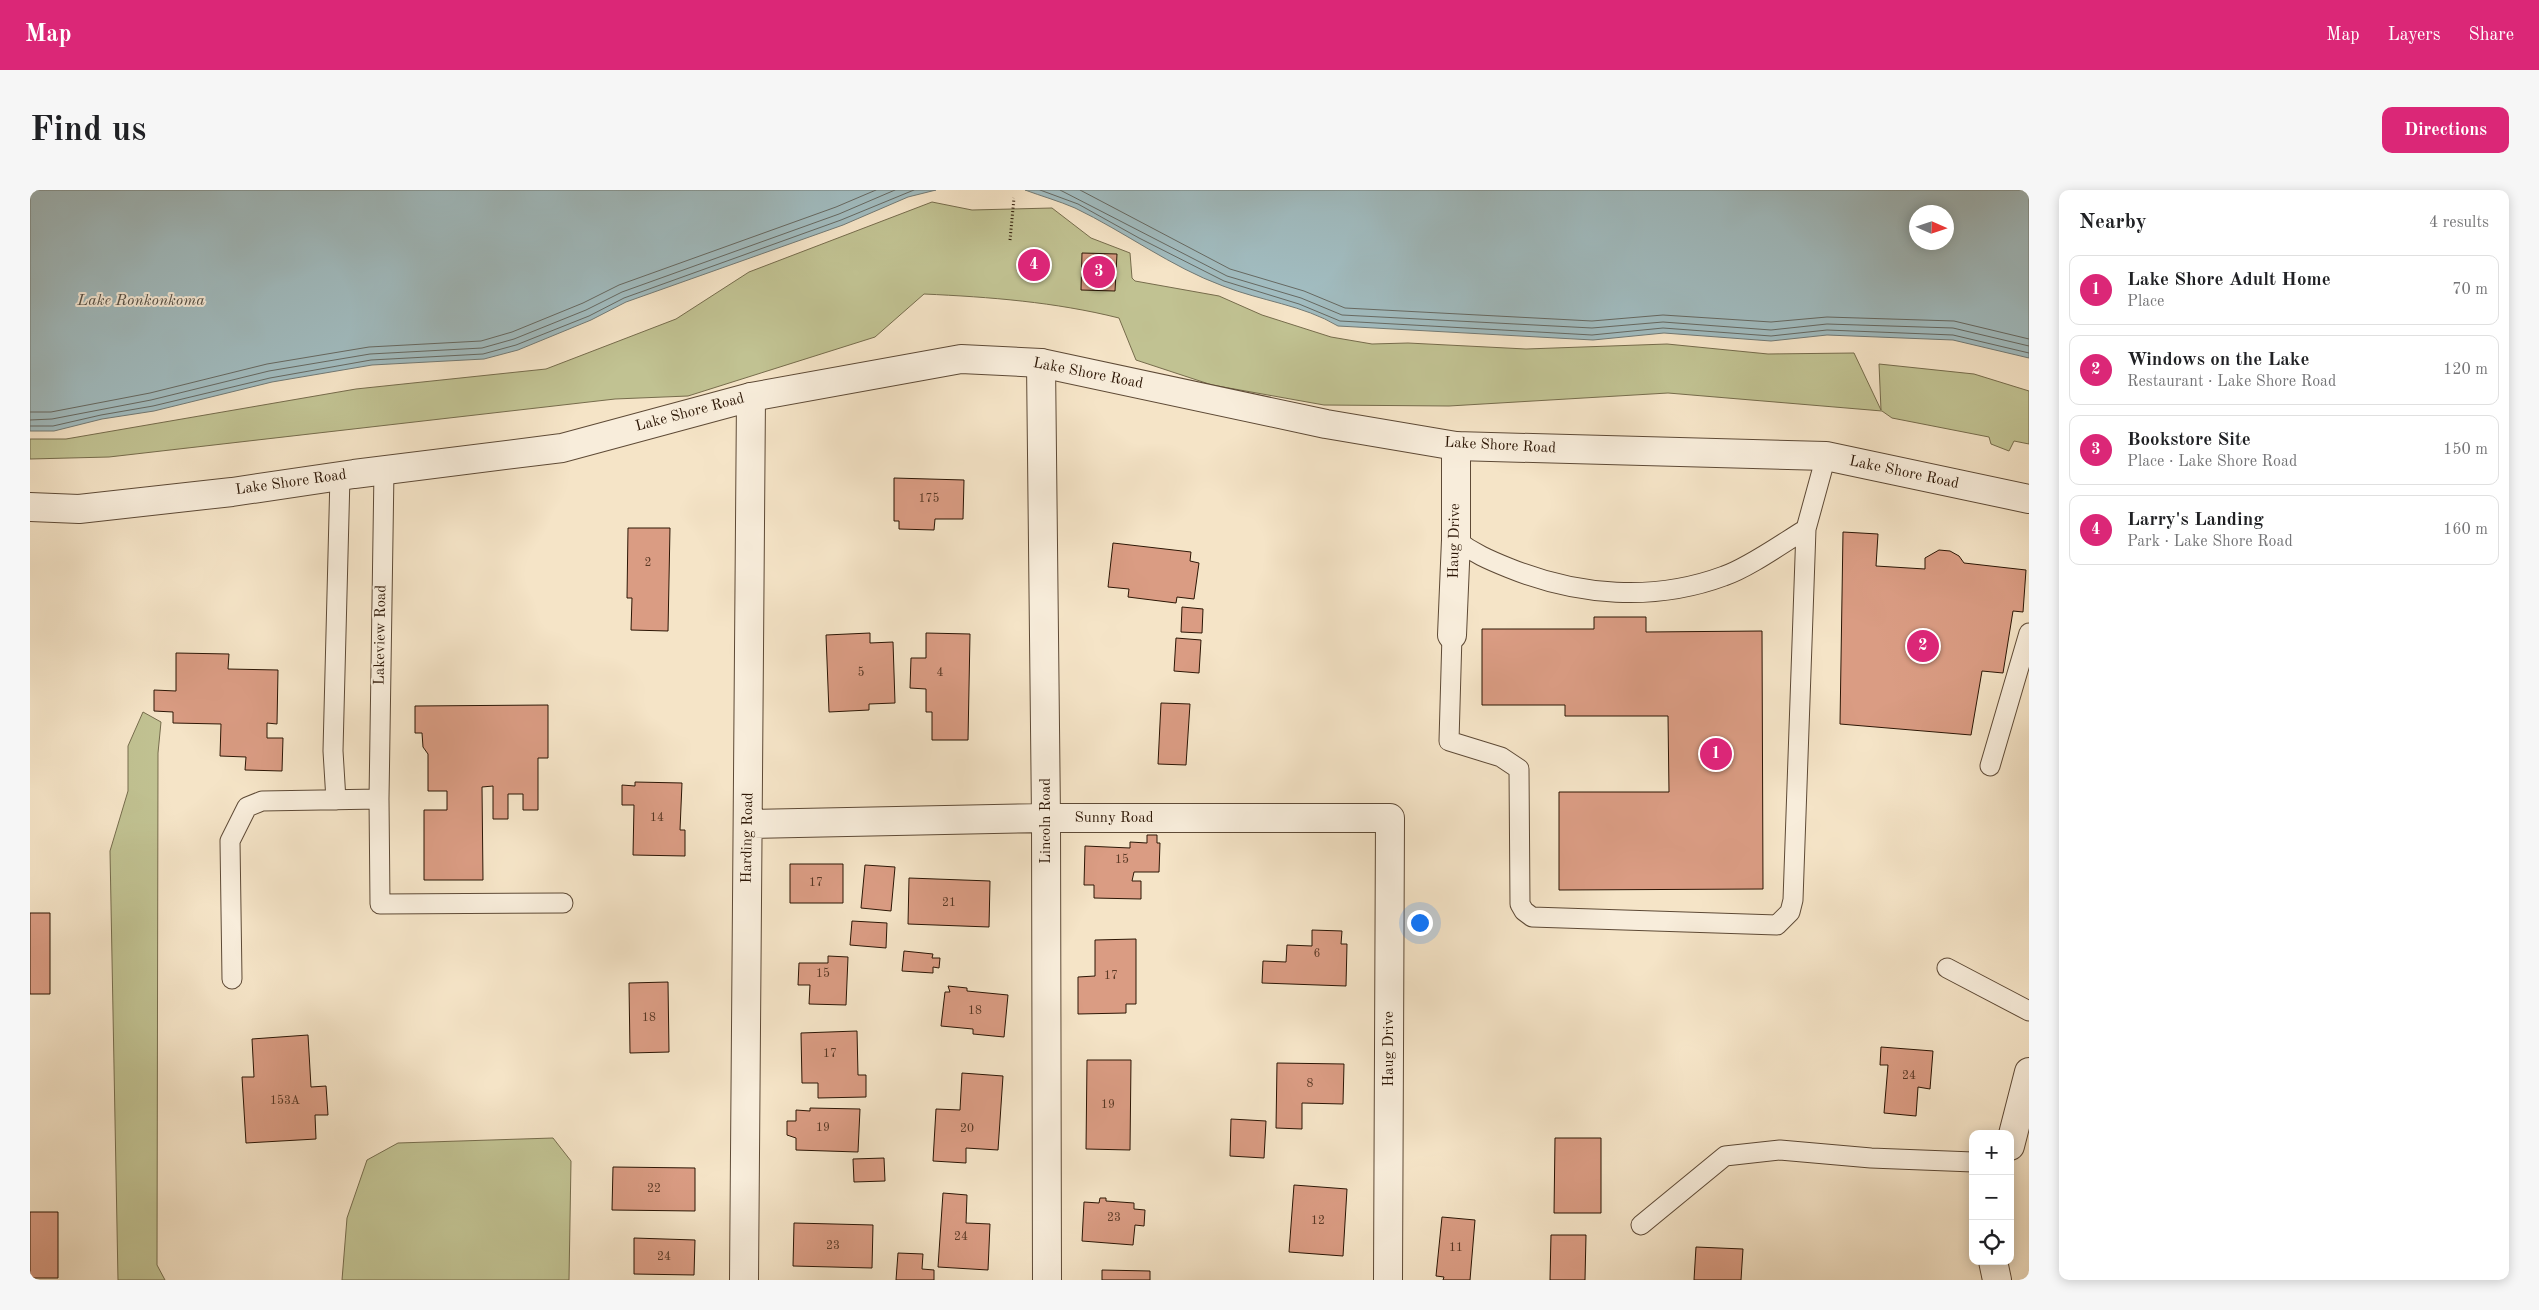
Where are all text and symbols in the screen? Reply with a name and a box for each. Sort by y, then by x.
text: Map [25,23,72,47]
text: Map [2326,26,2360,44]
text: Layers [2388,26,2440,44]
text: Share [2468,26,2514,44]
button: Directions [2382,107,2509,153]
text: Find us [30,113,146,148]
north arrow [1909,205,1954,250]
text: Nearby [2079,212,2147,233]
text: 4 results [2429,215,2489,231]
pin: 4 [1018,246,1050,284]
pin: 3 [1083,253,1115,291]
text: Lake Shore Adult Home [2127,271,2331,290]
text: 1 [2091,282,2101,298]
text: 70 m [2452,282,2488,298]
water label: Lake Ronkonkoma [76,293,205,309]
text: Place [2127,294,2164,310]
text: Windows on the Lake [2127,351,2309,370]
street label: Lake Shore Road [1032,356,1145,392]
text: 2 [2091,362,2101,378]
text: 120 m [2443,362,2488,378]
text: Restaurant · Lake Shore Road [2127,374,2336,390]
street label: Lake Shore Road [634,391,746,435]
text: Bookstore Site [2127,431,2251,450]
street label: Lake Shore Road [1444,436,1556,456]
text: 3 [2091,442,2101,458]
text: 150 m [2443,442,2488,458]
street label: Lake Shore Road [1848,454,1960,492]
text: Place · Lake Shore Road [2127,454,2297,470]
street label: Lake Shore Road [235,468,348,498]
house number: 175 [919,492,939,505]
street label: Haug Drive [1447,503,1463,579]
text: Larry's Landing [2127,511,2264,530]
text: 4 [2091,522,2101,538]
text: 160 m [2443,522,2488,538]
text: Park · Lake Shore Road [2127,534,2293,550]
house number: 2 [645,557,651,569]
street label: Lakeview Road [373,585,389,685]
pin: 2 [1907,627,1939,665]
house number: 5 [858,666,865,679]
house number: 4 [937,667,944,679]
pin: 1 [1700,735,1732,773]
street label: Lincoln Road [1039,778,1054,864]
street label: Harding Road [740,792,756,884]
street label: Sunny Road [1074,811,1154,826]
house number: 14 [650,812,664,824]
house number: 15 [1115,853,1129,866]
house number: 17 [809,877,823,889]
house number: 21 [942,897,956,909]
your location [1407,910,1433,936]
house number: 6 [1314,948,1321,960]
house number: 15 [816,967,830,980]
house number: 17 [1104,970,1118,982]
house number: 18 [968,1005,982,1017]
street label: Haug Drive [1382,1011,1397,1087]
house number: 18 [642,1012,656,1024]
house number: 17 [823,1048,837,1060]
house number: 24 [1902,1070,1916,1082]
house number: 8 [1307,1078,1314,1090]
house number: 153A [270,1094,300,1107]
house number: 19 [1101,1099,1115,1111]
house number: 19 [816,1122,830,1134]
house number: 20 [960,1123,974,1135]
map controls [1969,1130,2014,1265]
button: + [1969,1130,2014,1175]
button: − [1969,1175,2014,1220]
house number: 22 [647,1183,661,1195]
house number: 23 [1107,1212,1121,1224]
house number: 12 [1311,1215,1325,1227]
button: locate [1969,1220,2014,1265]
house number: 24 [954,1231,968,1243]
house number: 23 [826,1240,840,1252]
house number: 11 [1449,1242,1463,1254]
house number: 24 [657,1251,671,1263]

